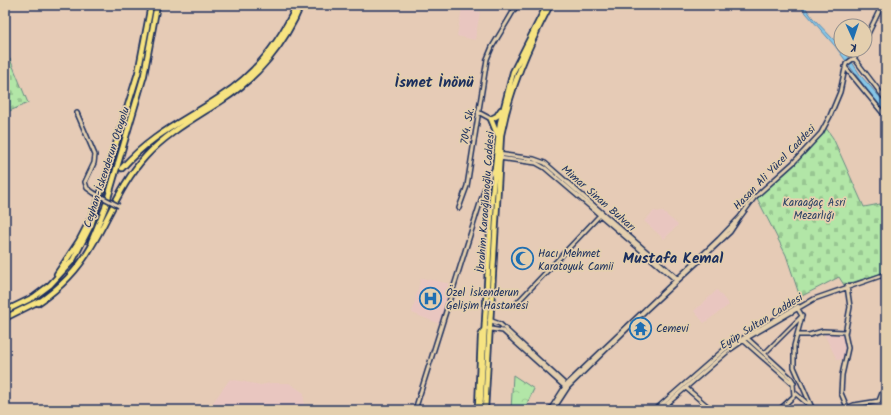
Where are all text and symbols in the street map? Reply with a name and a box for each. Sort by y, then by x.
north arrow [833,18,873,58]
text: K [849,38,857,56]
district label: İsmet İnönü [394,71,474,95]
street label: Ceyhan-İskenderun Otoyolu [79,104,135,230]
street label: 704. Sk. [456,106,480,146]
street label: Hasan Ali Yücel Caddesi [729,121,821,214]
street label: İbrahim Karaoğlanoğlu Caddesi [472,130,500,273]
street label: Mimar Sinan Bulvarı [557,161,640,237]
park label: Karaağaç Asri Mezarlığı [783,194,846,225]
place label: Hacı Mehmet Karatoyuk Camii [538,245,614,276]
mosque icon: Hacı Mehmet Karatoyuk Camii [509,246,535,272]
district label: Mustafa Kemal [623,247,723,271]
place label: Özel İskenderun Gelişim Hastanesi [446,284,529,315]
hospital icon: Özel İskenderun Gelişim Hastanesi [418,285,444,311]
street label: Eyüp Sultan Caddesi [716,289,807,355]
temple icon: Cemevi [628,315,654,341]
place label: Cemevi [656,320,689,338]

